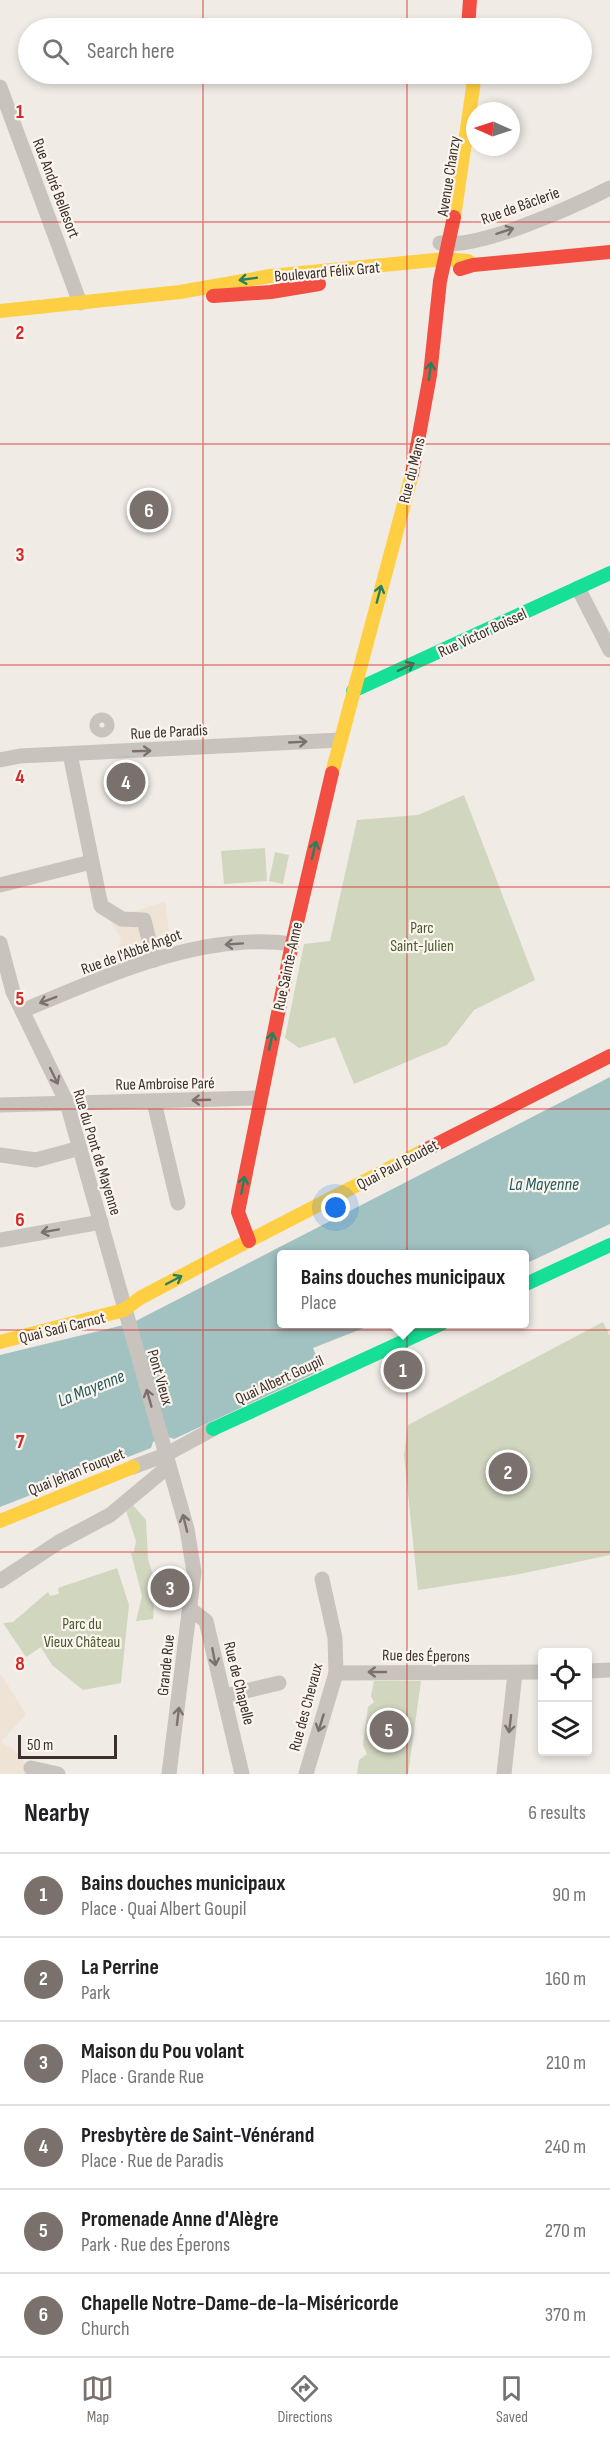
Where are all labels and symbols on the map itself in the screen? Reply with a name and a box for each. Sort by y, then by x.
text: 1 [16,100,24,124]
north arrow [466,102,520,156]
street label: Avenue Chanzy [434,135,465,219]
street label: Rue André Bellesort [28,136,83,241]
street label: Rue de Bâclerie [479,183,562,229]
one-way arrow [495,225,514,236]
street label: Boulevard Félix Grat [274,258,381,287]
one-way arrow [239,273,258,284]
text: 2 [16,321,24,345]
one-way arrow [425,362,436,382]
street label: Rue du Mans [395,435,430,505]
pin: 6 [130,488,168,532]
text: 3 [16,543,25,567]
one-way arrow [374,585,386,604]
street label: Rue Victor Boissel [435,605,530,662]
one-way arrow [397,660,415,672]
street label: Rue de Paradis [130,721,208,744]
one-way arrow [287,736,307,747]
one-way arrow [131,745,151,756]
pin: 4 [106,760,146,804]
text: 4 [15,765,25,789]
one-way arrow [309,841,320,861]
park label: Parc Saint-Julien [390,919,454,956]
street label: Rue Sainte-Anne [270,920,307,1012]
street label: Rue de l'Abbé Angot [79,925,184,979]
one-way arrow [224,939,244,950]
text: 5 [16,987,25,1011]
one-way arrow [39,996,58,1007]
one-way arrow [266,1031,277,1051]
one-way arrow [49,1066,60,1084]
street label: Rue Ambroise Paré [115,1074,215,1095]
street label: Rue du Pont de Mayenne [68,1087,125,1218]
one-way arrow [191,1095,211,1106]
street label: Quai Paul Boudet [354,1136,442,1195]
water label: La Mayenne [509,1174,579,1195]
one-way arrow [238,1176,249,1196]
your location [321,1193,350,1222]
text: 6 [15,1208,25,1232]
one-way arrow [41,1226,61,1237]
one-way arrow [165,1274,183,1286]
street label: Quai Sadi Carnot [17,1309,107,1348]
street label: Pont Vieux [143,1347,177,1407]
pin: 1 [384,1348,422,1392]
street label: Quai Albert Goupil [232,1352,327,1409]
water label: La Mayenne [55,1366,128,1411]
one-way arrow [143,1389,154,1408]
text: 7 [16,1430,25,1454]
street label: Quai Jehan Fouquet [26,1444,128,1500]
pin: 2 [488,1450,528,1494]
one-way arrow [178,1514,190,1533]
pin: 3 [150,1566,190,1610]
park label: Parc du Vieux Château [44,1615,120,1652]
street label: Grande Rue [154,1634,179,1697]
street label: Rue de Chapelle [219,1640,258,1727]
street label: Rue des Éperons [382,1646,470,1667]
one-way arrow [209,1648,221,1667]
text: 8 [15,1652,25,1676]
street label: Rue des Chevaux [286,1661,327,1753]
one-way arrow [367,1666,387,1678]
one-way arrow [172,1707,183,1727]
pin: 5 [370,1708,408,1752]
one-way arrow [315,1713,326,1732]
one-way arrow [504,1713,515,1733]
scale bar [18,1732,117,1760]

